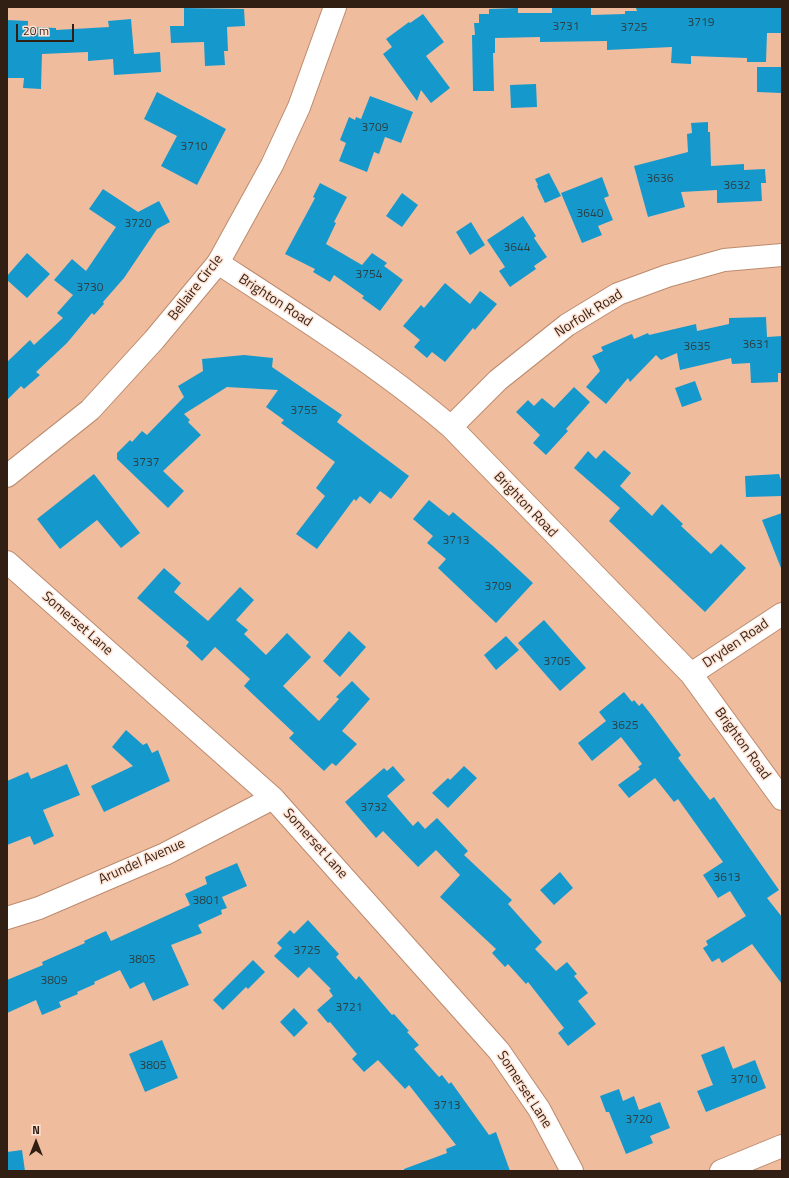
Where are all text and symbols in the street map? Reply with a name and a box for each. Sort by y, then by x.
scale bar [18,16,76,42]
house number: 3719 [688,16,714,30]
house number: 3731 [553,20,579,34]
text: 20 m [23,21,49,40]
house number: 3725 [621,21,647,35]
house number: 3709 [362,121,388,135]
house number: 3710 [181,140,207,154]
house number: 3636 [647,172,673,186]
house number: 3632 [724,179,750,193]
house number: 3640 [577,207,603,221]
house number: 3720 [125,217,151,231]
house number: 3644 [504,241,530,255]
street label: Bellaire Circle [165,252,227,324]
house number: 3754 [356,268,382,282]
street label: Brighton Road [235,271,315,331]
house number: 3730 [77,281,103,295]
street label: Norfolk Road [552,287,626,341]
house number: 3631 [743,338,769,352]
house number: 3635 [684,340,710,354]
house number: 3755 [291,404,317,418]
house number: 3737 [133,456,159,470]
street label: Brighton Road [490,469,560,541]
house number: 3713 [443,534,469,548]
house number: 3709 [485,580,511,594]
street label: Somerset Lane [38,589,116,659]
street label: Dryden Road [700,616,772,672]
house number: 3705 [544,655,570,669]
street label: Brighton Road [710,705,774,783]
house number: 3625 [612,719,638,733]
house number: 3732 [361,801,387,815]
street label: Somerset Lane [279,806,351,882]
street label: Arundel Avenue [96,835,188,889]
house number: 3613 [714,871,740,885]
house number: 3801 [193,894,219,908]
house number: 3725 [294,944,320,958]
house number: 3805 [129,953,155,967]
house number: 3809 [41,974,67,988]
house number: 3721 [336,1001,362,1015]
street label: Somerset Lane [493,1048,555,1132]
house number: 3805 [140,1059,166,1073]
house number: 3710 [731,1073,757,1087]
house number: 3713 [434,1099,460,1113]
house number: 3720 [626,1113,652,1127]
north arrow [16,1122,56,1162]
text: N [32,1122,40,1138]

